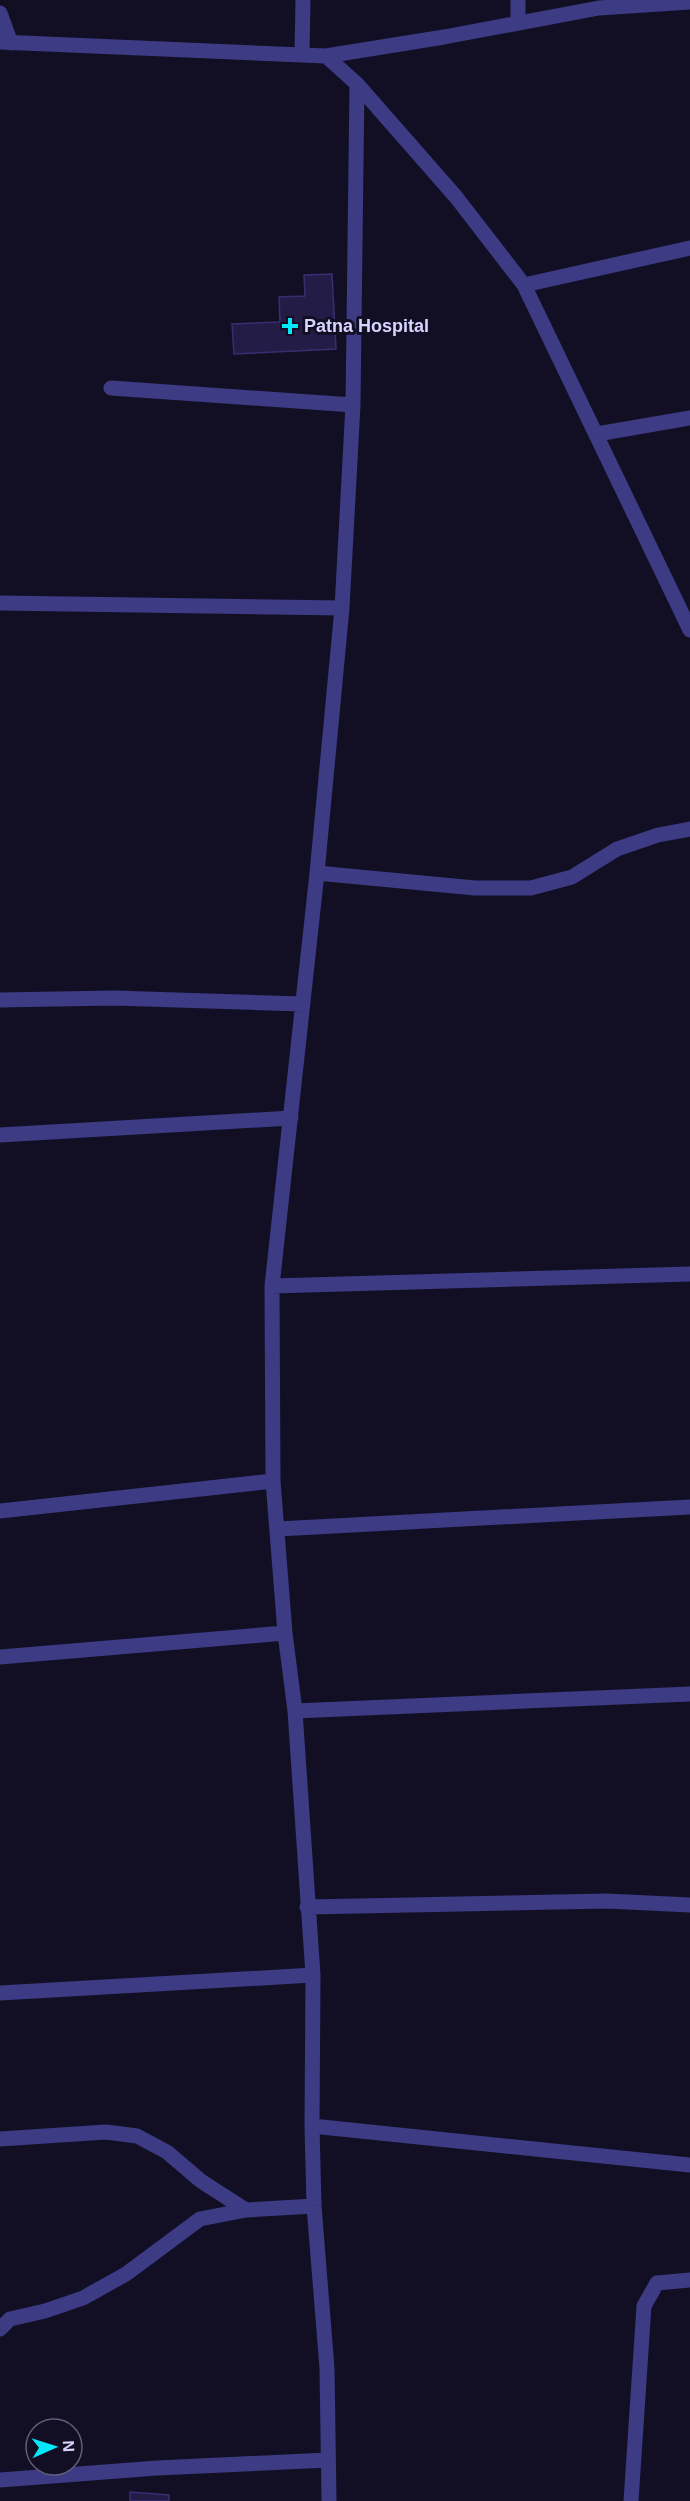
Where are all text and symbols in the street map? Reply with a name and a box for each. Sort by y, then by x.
place label: Patna Hospital [304,316,429,336]
marker: Patna Hospital [281,317,299,335]
north arrow [24,2417,84,2477]
text: N [60,2440,77,2452]

